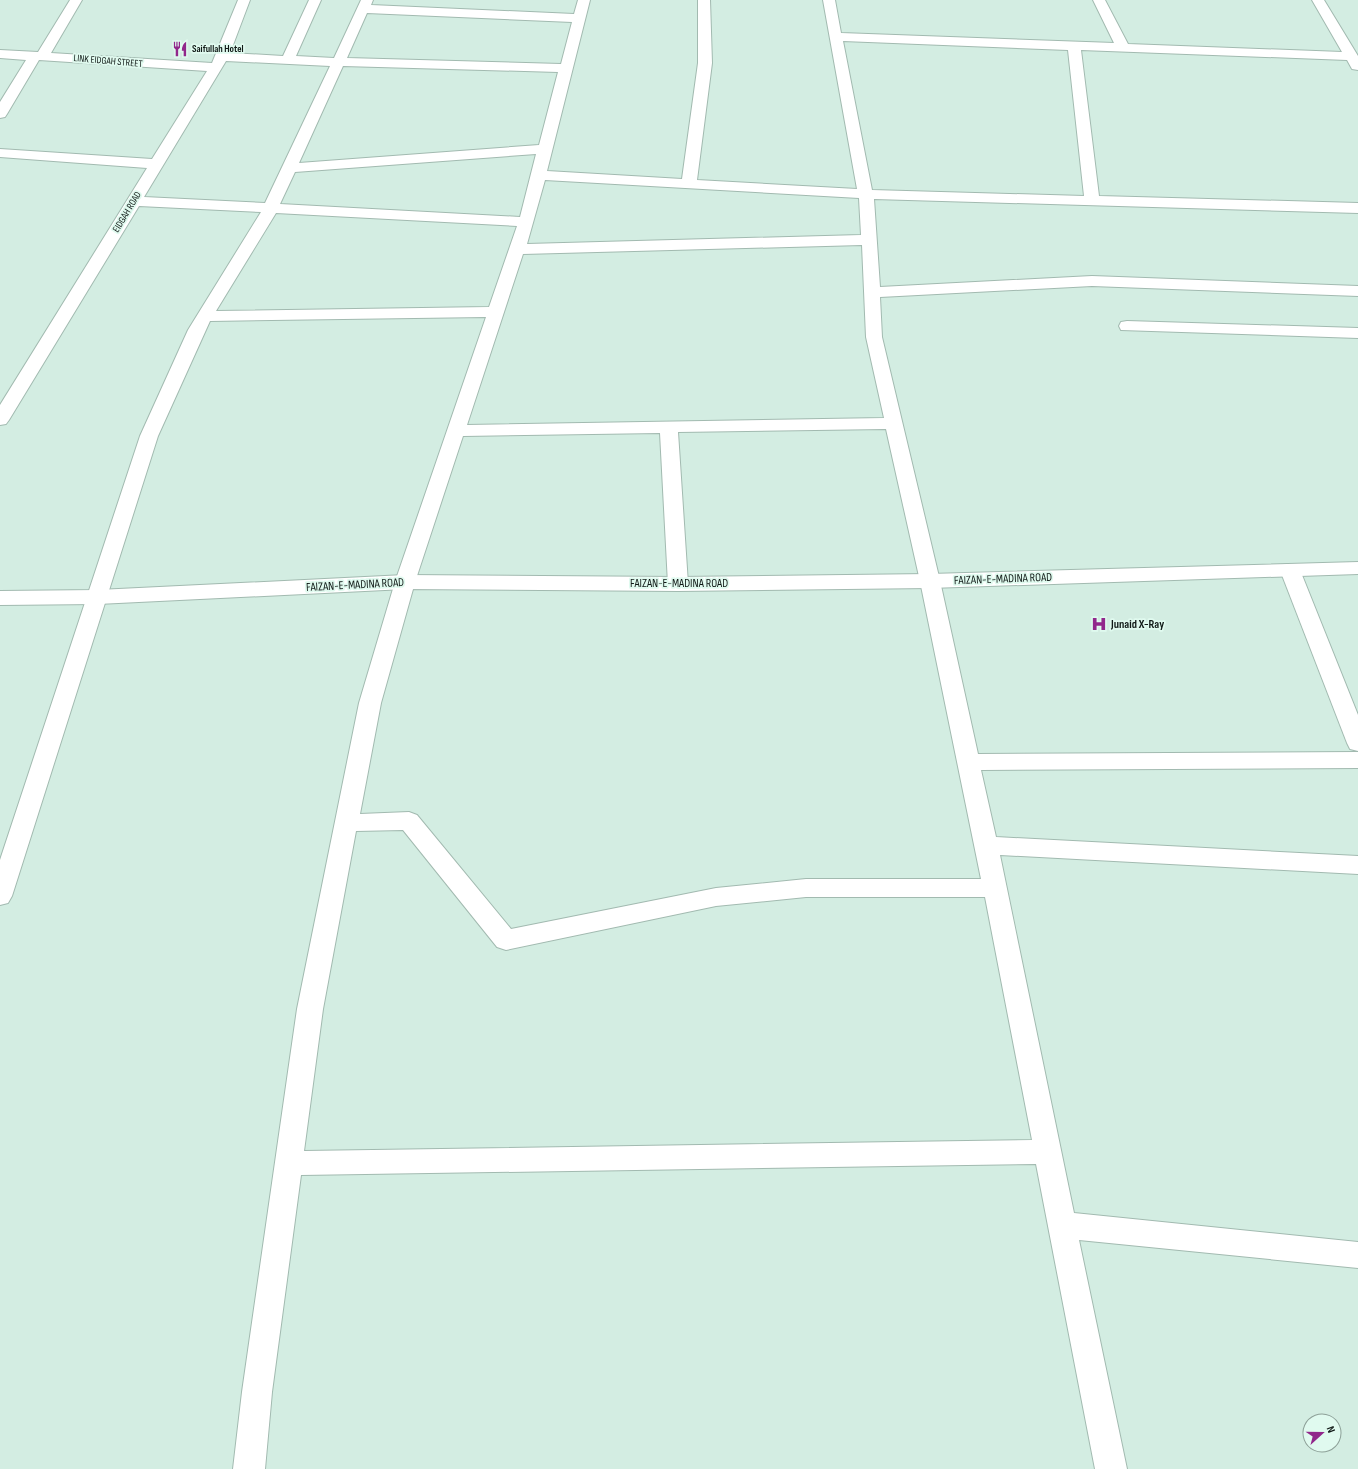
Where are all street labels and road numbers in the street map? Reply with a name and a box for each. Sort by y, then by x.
street label: LINK EIDGAH STREET [73,52,143,70]
street label: EIDGAH ROAD [110,189,144,235]
street label: FAIZAN-E-MADINA ROAD [954,570,1052,588]
street label: FAIZAN-E-MADINA ROAD [306,575,404,595]
street label: FAIZAN-E-MADINA ROAD [630,576,728,591]

